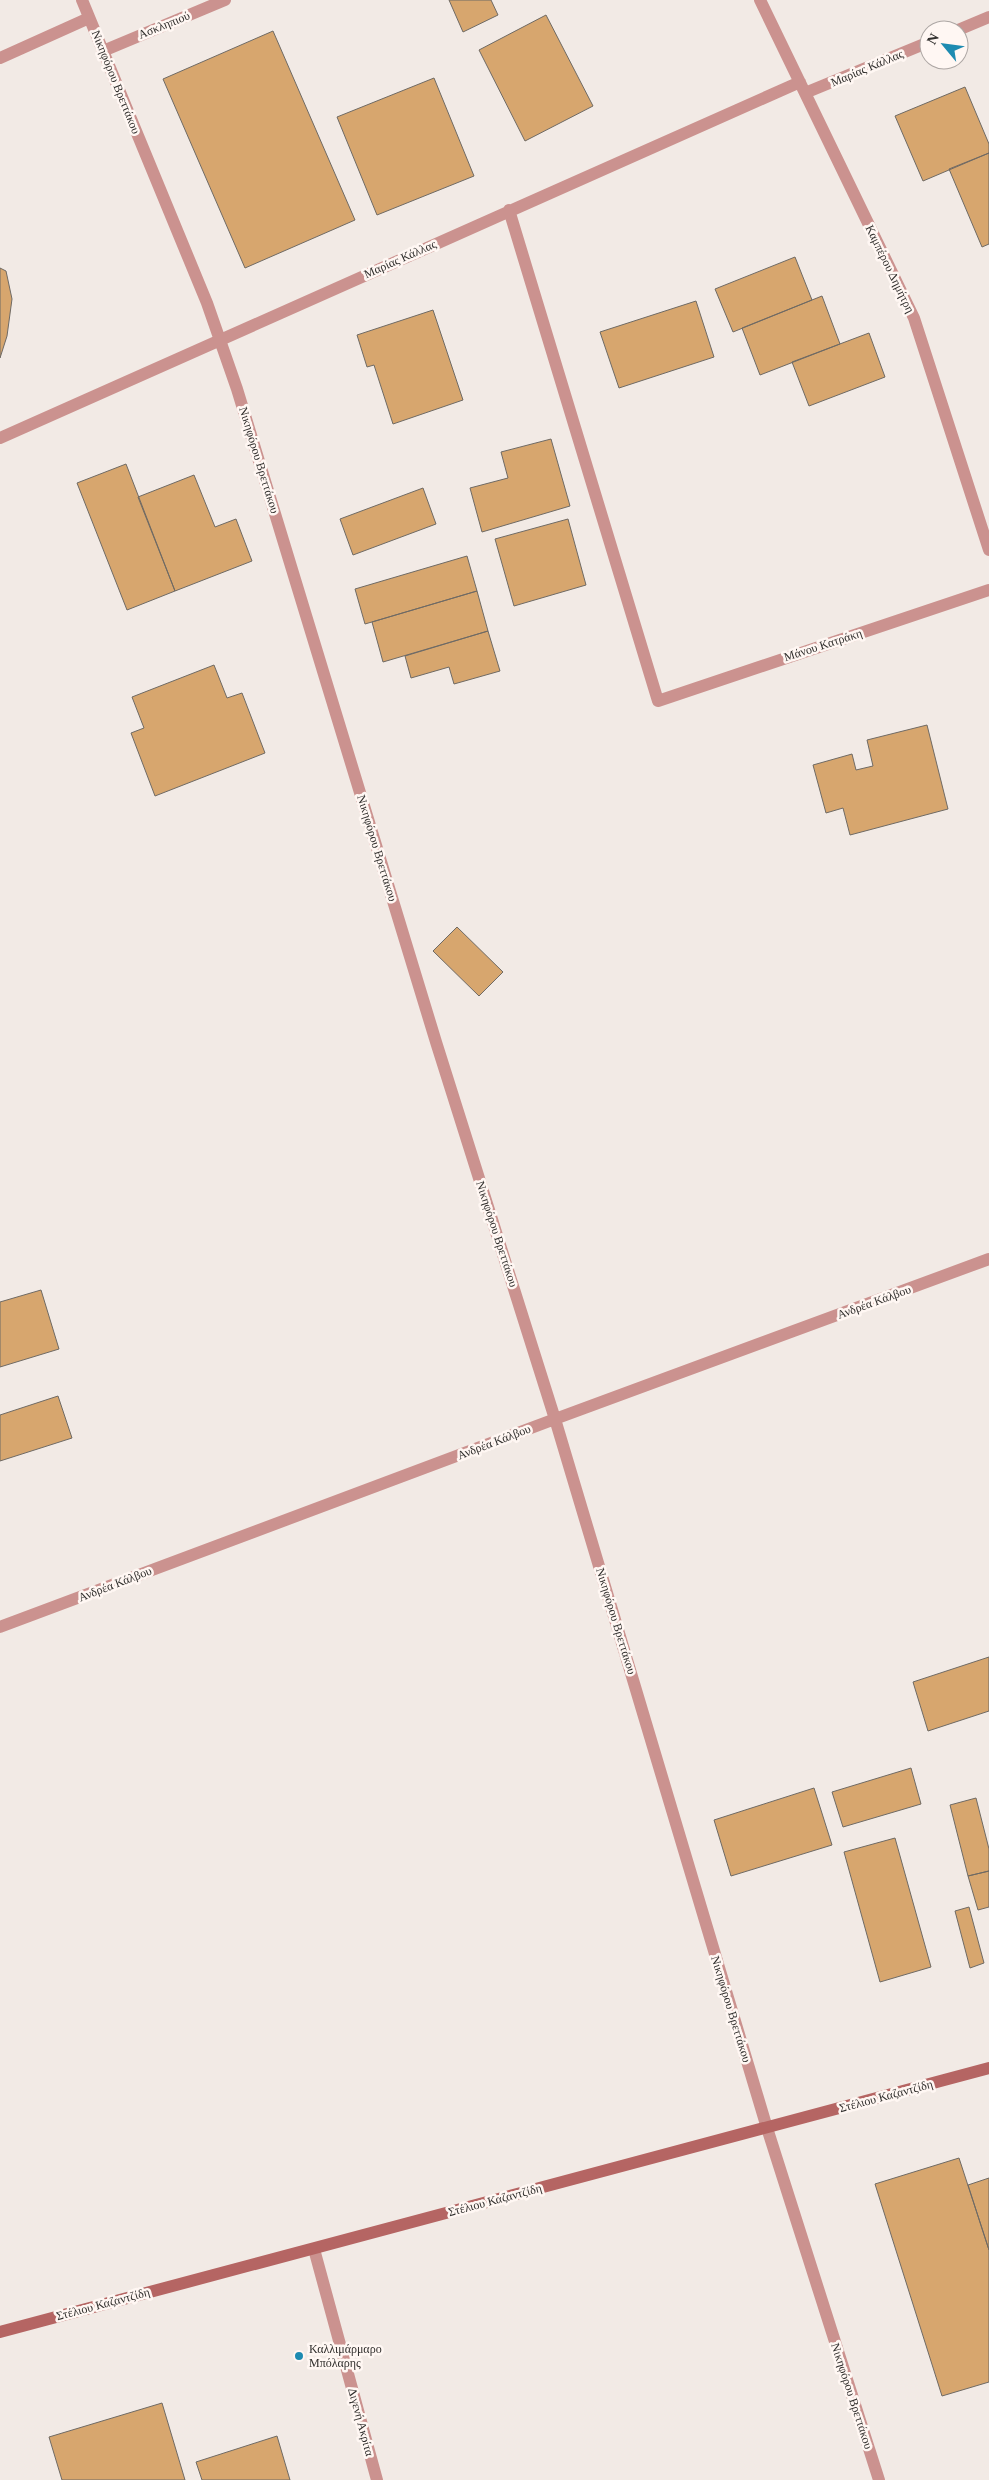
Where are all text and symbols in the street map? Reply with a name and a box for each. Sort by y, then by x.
street label: Ασκληπιού [136,8,192,42]
north arrow [919,20,969,70]
street label: Νικηφόρου Βρεττάκου [89,28,143,136]
text: N [924,31,942,47]
street label: Μαρίας Κάλλας [829,46,906,90]
street label: Καμπέρου Δημήτρη [863,223,917,315]
street label: Μαρίας Κάλλας [362,237,438,281]
street label: Νικηφόρου Βρεττάκου [236,405,282,515]
street label: Μάνου Κατράκη [782,626,864,664]
street label: Νικηφόρου Βρεττάκου [354,793,400,903]
street label: Νικηφόρου Βρεττάκου [473,1179,521,1289]
street label: Ανδρέα Κάλβου [835,1282,913,1322]
street label: Ανδρέα Κάλβου [455,1422,533,1462]
street label: Ανδρέα Κάλβου [76,1564,154,1604]
street label: Νικηφόρου Βρεττάκου [593,1566,639,1676]
street label: Νικηφόρου Βρεττάκου [708,1954,754,2064]
street label: Στέλιου Καζαντζίδη [838,2077,934,2115]
street label: Στέλιου Καζαντζίδη [447,2181,543,2219]
street label: Στέλιου Καζαντζίδη [55,2285,151,2323]
street label: Νικηφόρου Βρεττάκου [828,2341,876,2451]
place label: Καλλιμάρμαρο Μπόλαρης [309,2342,382,2370]
marker: Καλλιμάρμαρο Μπόλαρης [293,2350,305,2362]
street label: Διγενή Ακρίτα [345,2386,377,2458]

